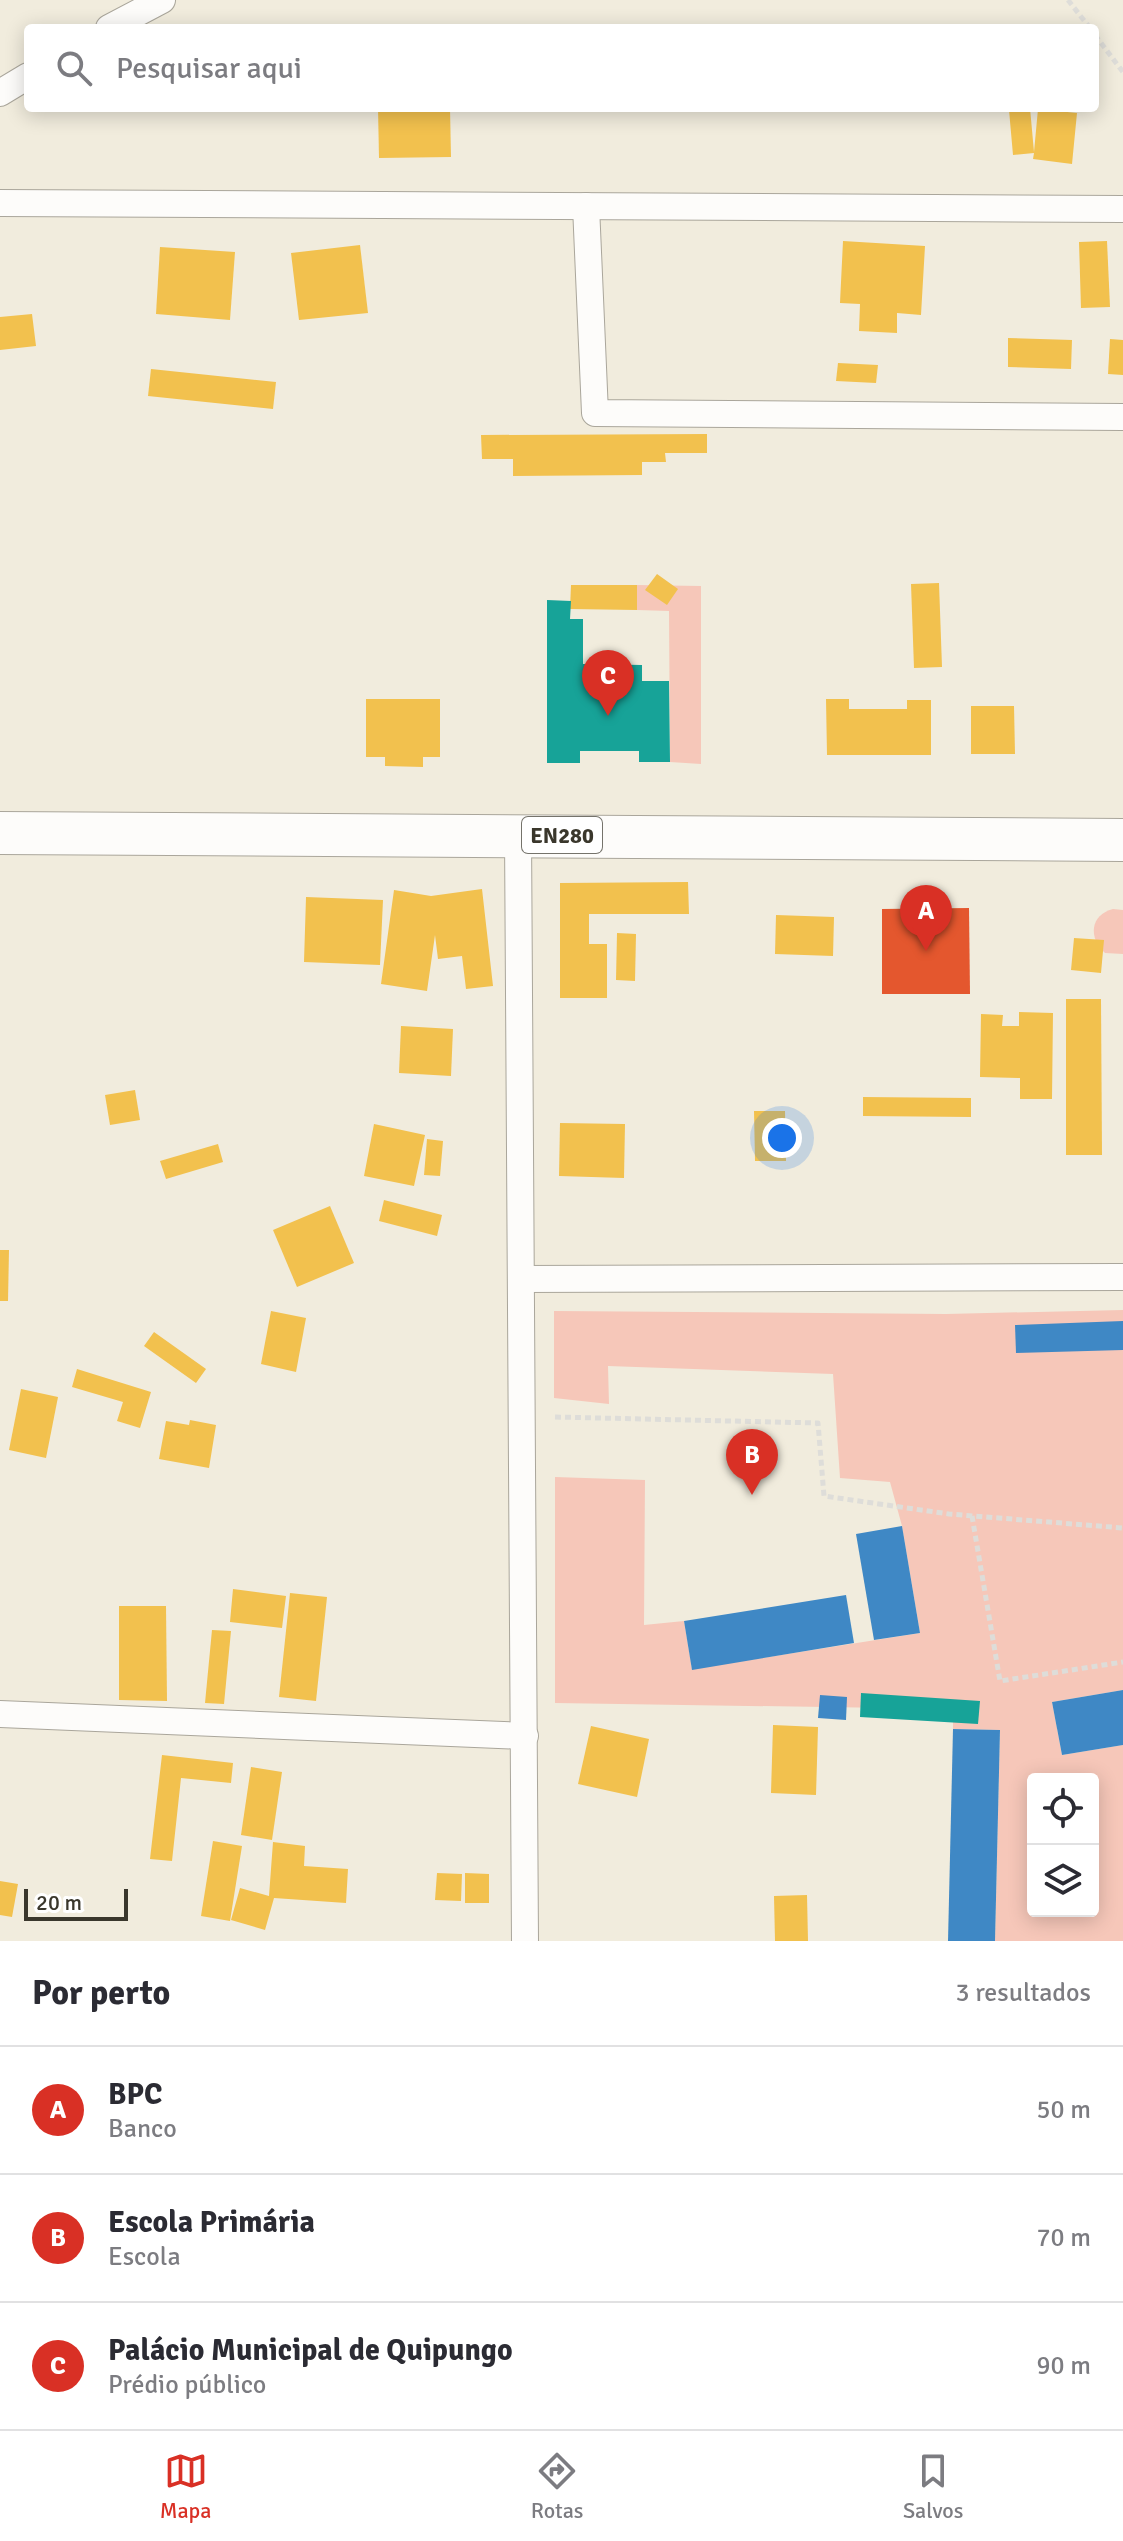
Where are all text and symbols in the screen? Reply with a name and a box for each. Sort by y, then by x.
search box [24,24,1099,112]
icon: search [52,46,96,90]
text: Pesquisar aqui [116,50,302,87]
pin: C [582,650,634,716]
road number: EN280 [522,817,602,853]
pin: A [900,885,952,951]
your location [762,1118,802,1158]
pin: B [726,1429,778,1495]
map controls [1027,1773,1099,1917]
button: locate [1027,1773,1099,1845]
button: layers [1027,1845,1099,1917]
scale bar [24,1885,128,1921]
text: 20 m [36,1889,82,1916]
text: Por perto [32,1972,170,2014]
text: 3 resultados [955,1977,1091,2009]
text: BPC [108,2076,162,2113]
text: A [50,2094,66,2126]
text: 50 m [1036,2094,1091,2126]
text: Banco [108,2113,177,2145]
text: Escola Primária [108,2204,315,2241]
text: B [50,2222,66,2254]
text: 70 m [1036,2222,1091,2254]
text: Escola [108,2241,181,2273]
text: Palácio Municipal de Quipungo [108,2332,513,2369]
text: C [50,2350,66,2382]
text: 90 m [1036,2350,1091,2382]
text: Prédio público [108,2369,266,2401]
tab: Mapa [160,2449,211,2524]
tab: Rotas [531,2449,583,2524]
tab: Salvos [903,2449,963,2524]

